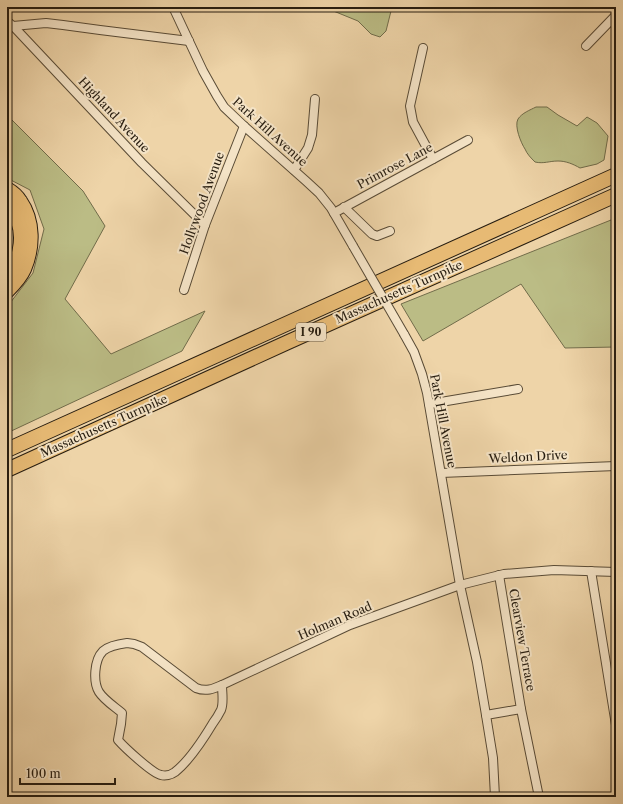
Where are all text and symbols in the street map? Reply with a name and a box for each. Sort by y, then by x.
street label: Highland Avenue [76,74,153,156]
street label: Park Hill Avenue [230,94,311,169]
street label: Primrose Lane [354,139,435,192]
street label: Hollywood Avenue [176,149,227,256]
street label: Massachusetts Turnpike [333,257,465,326]
road number: I 90 [296,323,326,341]
street label: Park Hill Avenue [427,373,460,469]
street label: Massachusetts Turnpike [38,391,170,460]
street label: Weldon Drive [487,447,568,466]
street label: Clearview Terrace [506,587,539,693]
street label: Holman Road [296,598,375,643]
scale bar [20,760,115,786]
text: 100 m [26,766,61,781]

